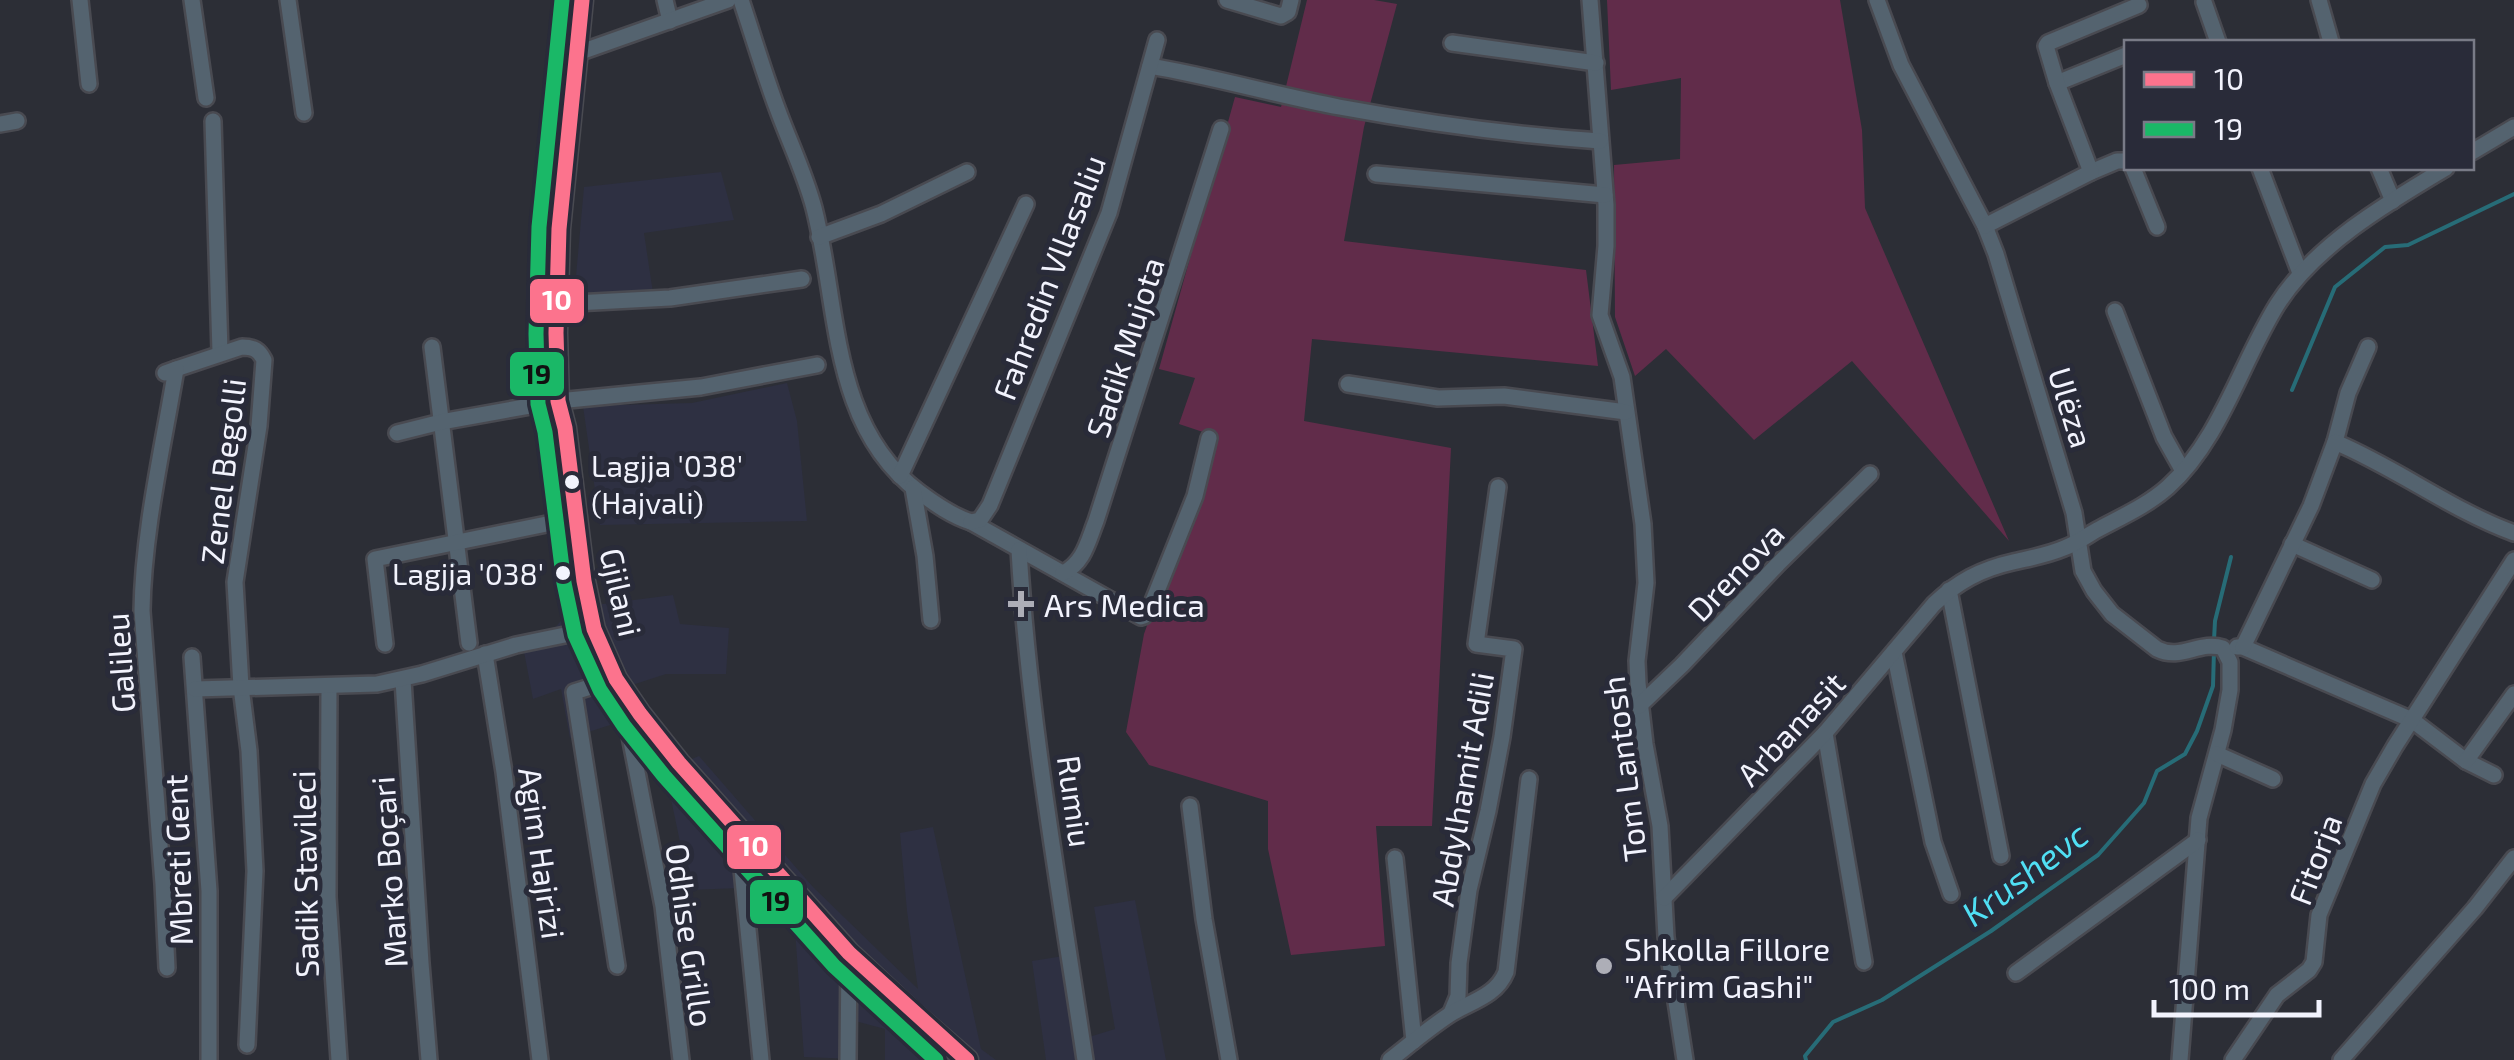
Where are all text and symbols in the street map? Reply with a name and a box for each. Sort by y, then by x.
legend [2124,40,2474,170]
text: 10 [2214,60,2244,96]
text: 19 [2214,110,2243,146]
street label: Fahredin Vllasaliu [984,149,1112,405]
street label: Sadik Mujota [1077,252,1172,442]
line badge: 10 [528,277,586,325]
text: 10 [542,282,572,316]
line badge: 19 [508,350,566,398]
text: 19 [523,356,551,390]
street label: Ulëza [2042,362,2102,452]
street label: Zenel Begolli [192,376,252,566]
place label: Lagjja '038' (Hajvali) [591,447,743,520]
marker: Lagjja '038' (Hajvali) [562,472,582,492]
street label: Drenova [1679,514,1791,628]
street label: Gjilani [592,544,651,640]
place label: Lagjja '038' [392,555,544,591]
marker: Lagjja '038' [553,563,573,583]
place label: Ars Medica [1044,585,1205,623]
marker: Ars Medica [1008,591,1034,617]
street label: Galileu [97,612,141,714]
street label: Arbanasit [1728,663,1852,793]
street label: Abdylhamit Adili [1422,669,1500,909]
street label: Tom Lantosh [1593,674,1653,864]
street label: Rumiu [1051,753,1101,849]
street label: Agim Hajrizi [511,765,574,941]
street label: Sadik Stavileci [283,770,325,978]
street label: Mbreti Gent [155,774,199,946]
street label: Marko Boçari [362,775,416,969]
street label: Fitorja [2279,808,2350,910]
water label: Krushevc [1953,812,2095,934]
line badge: 10 [725,823,783,871]
text: 10 [739,828,769,862]
street label: Odhise Grillo [659,841,723,1029]
line badge: 19 [748,878,805,926]
text: 19 [762,883,790,917]
place label: Shkolla Fillore "Afrim Gashi" [1624,929,1830,1004]
marker: Shkolla Fillore "Afrim Gashi" [1593,955,1615,977]
scale bar [2154,955,2319,1017]
text: 100 m [2169,970,2250,1006]

